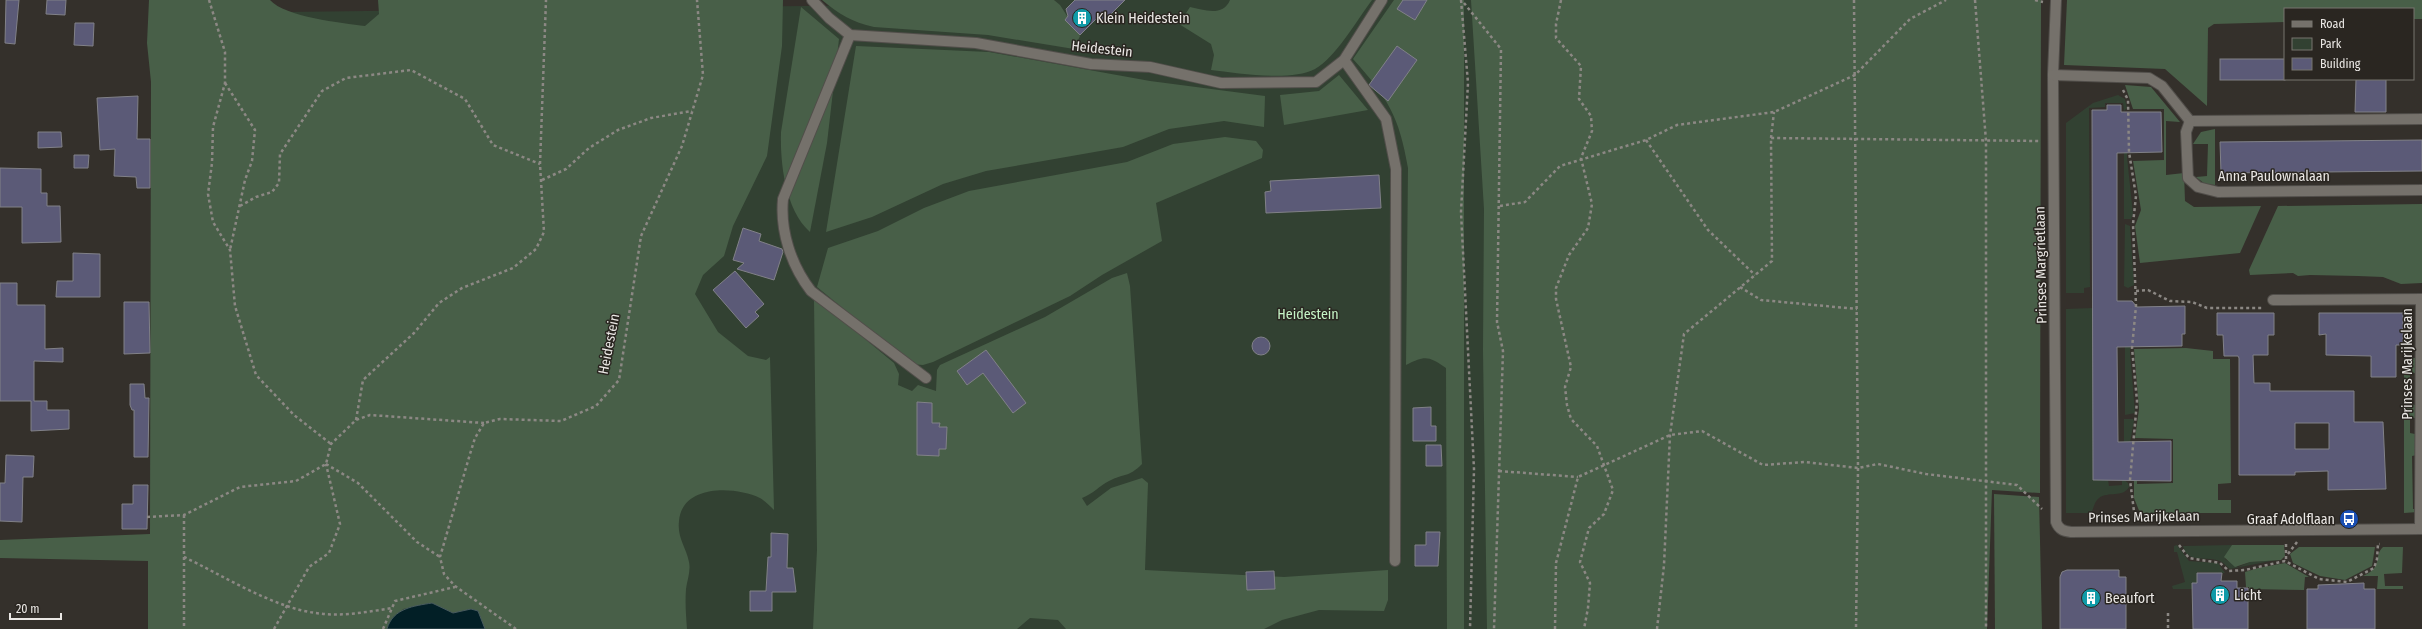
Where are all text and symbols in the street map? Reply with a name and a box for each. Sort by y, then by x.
building icon: Klein Heidestein [1071,7,1093,29]
legend [2284,8,2414,80]
place label: Klein Heidestein [1096,10,1190,27]
text: Road [2320,17,2345,31]
street label: Heidestein [1071,37,1133,61]
text: Park [2320,37,2342,51]
text: Building [2320,57,2361,71]
street label: Anna Paulownalaan [2218,168,2330,185]
street label: Prinses Margrietlaan [2031,206,2051,324]
park label: Heidestein [1277,306,1339,323]
street label: Prinses Marijkelaan [2399,308,2416,420]
street label: Heidestein [595,312,623,376]
street label: Prinses Marijkelaan [2088,508,2200,526]
bus stop icon: Graaf Adolflaan [2338,508,2360,530]
place label: Graaf Adolflaan [2247,511,2335,528]
building icon: Licht [2209,584,2231,606]
building icon: Beaufort [2080,587,2102,609]
place label: Licht [2234,587,2262,604]
place label: Beaufort [2105,590,2155,607]
scale bar [10,595,61,621]
text: 20 m [16,602,40,616]

